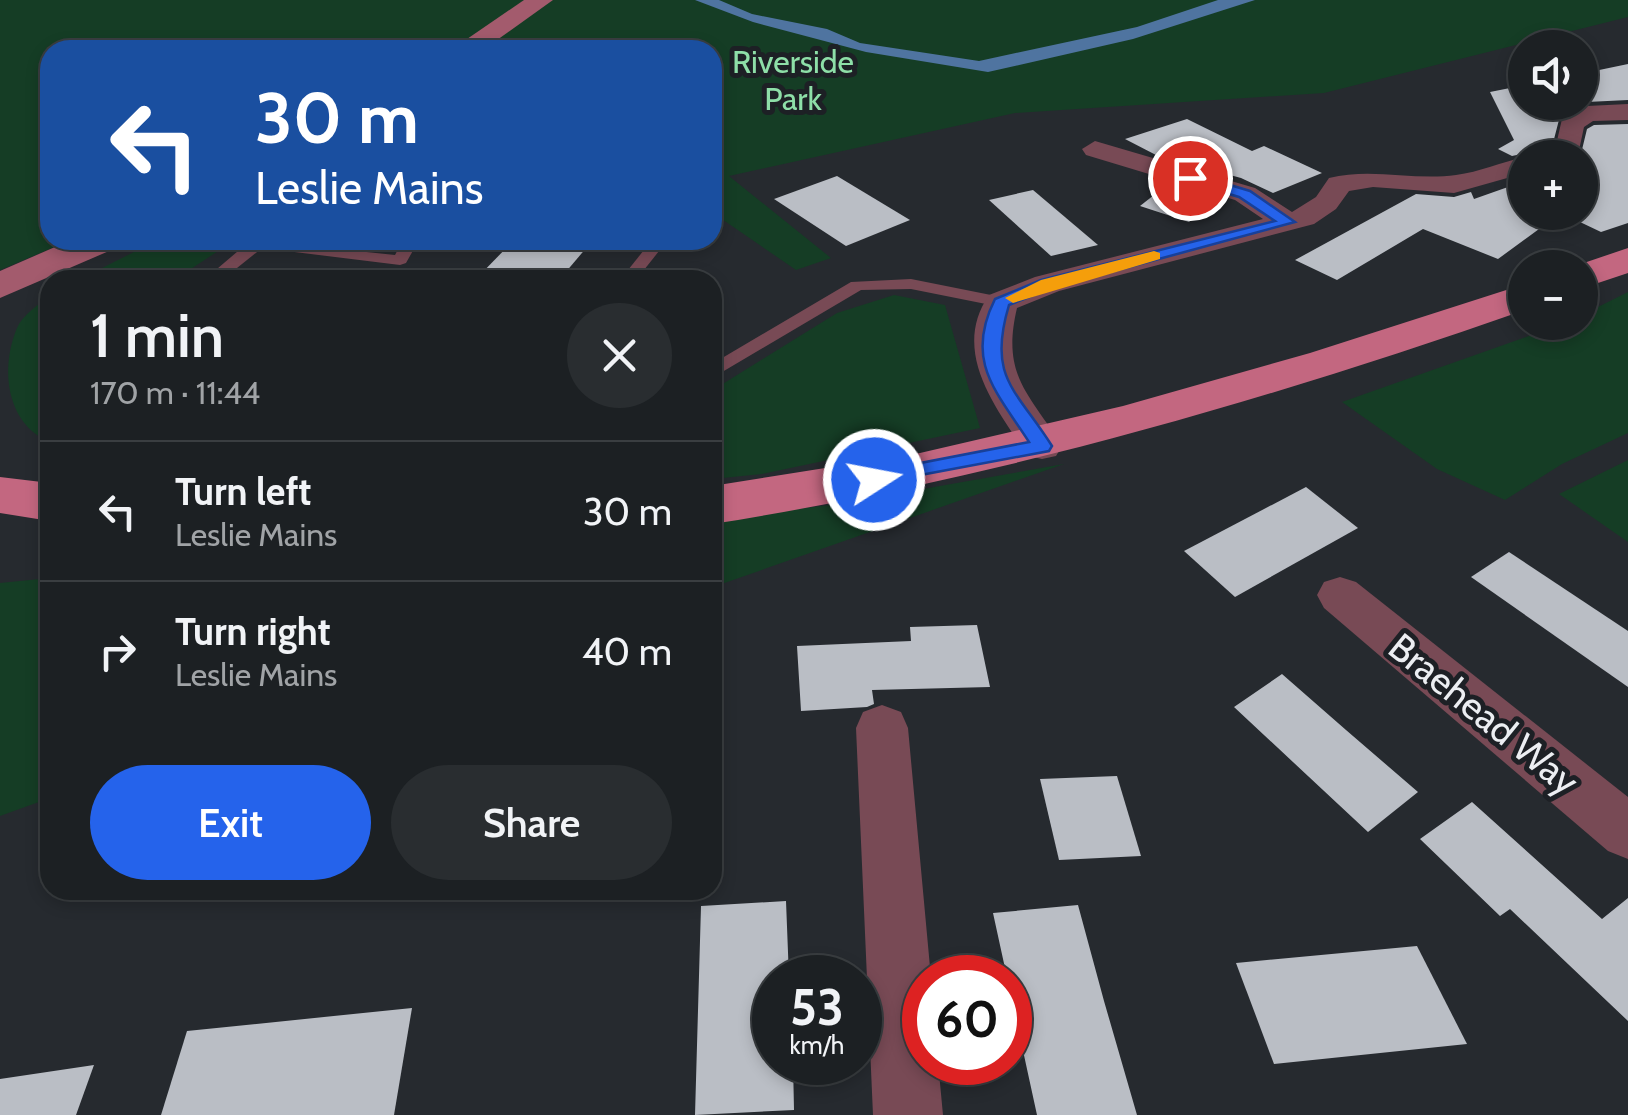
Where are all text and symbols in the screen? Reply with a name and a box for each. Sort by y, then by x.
map controls [1508,30,1598,340]
button: sound [1508,30,1598,120]
park label: Riverside Park [732,42,854,118]
text: 30 m [255,75,419,161]
icon: left [90,80,220,210]
pin [1148,136,1233,221]
button: + [1508,140,1598,230]
icon: arrive [1163,151,1218,206]
text: Leslie Mains [255,161,483,215]
button: − [1508,250,1598,340]
text: 1 min [90,299,224,372]
button: close [567,303,672,408]
text: 170 m · 11:44 [90,373,260,412]
position arrow [822,428,926,532]
text: Turn left [175,468,311,515]
icon: left [90,484,145,539]
text: 30 m [583,488,672,535]
text: Leslie Mains [175,515,337,554]
text: Turn right [175,608,331,655]
street label: Braehead Way [1379,623,1589,805]
icon: right [90,624,145,679]
text: 40 m [582,628,672,675]
text: Leslie Mains [175,655,337,694]
button: Exit [90,765,371,880]
button: Share [391,765,672,880]
speed limit sign: 60 [902,955,1032,1085]
text: 53 [790,977,844,1038]
text: km/h [790,1030,844,1060]

